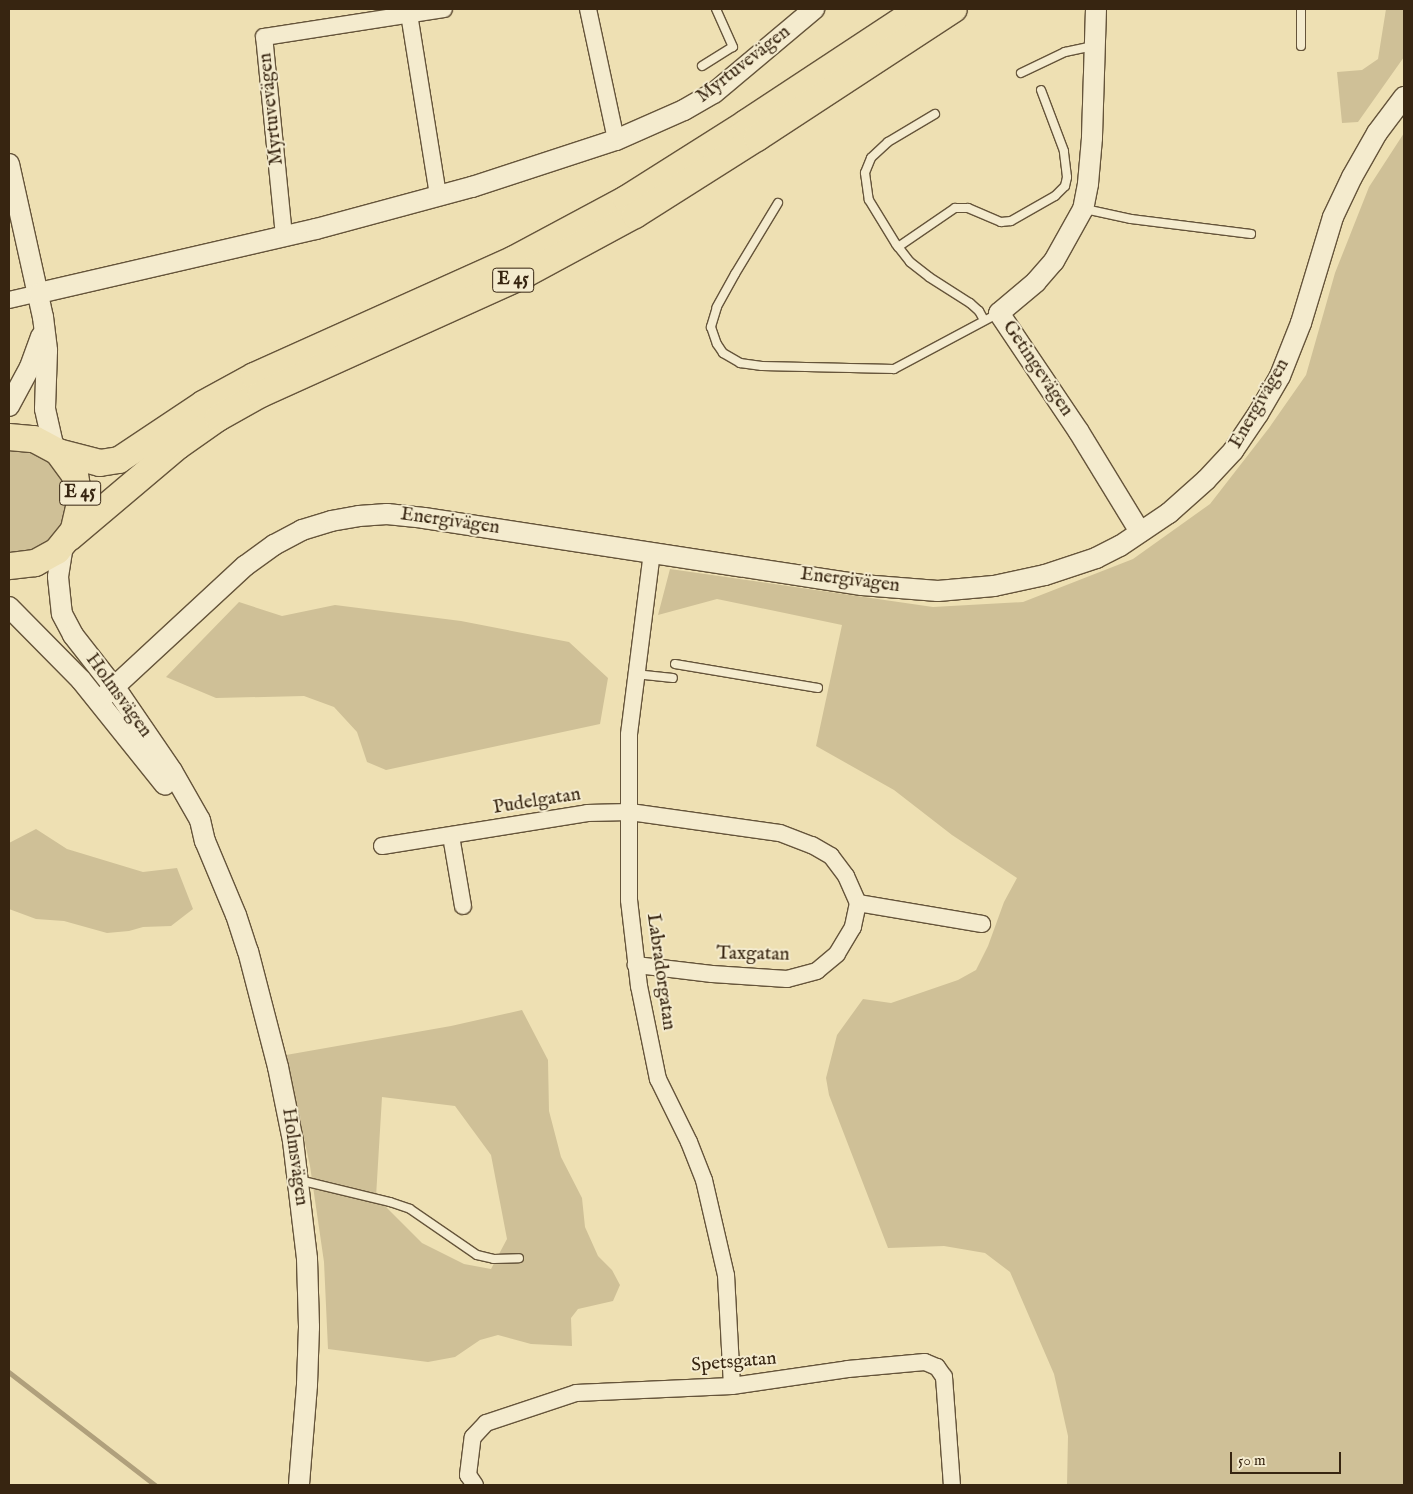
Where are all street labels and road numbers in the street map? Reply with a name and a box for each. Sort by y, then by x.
street label: Myrtuvevägen [692,21,796,109]
street label: Myrtuvevägen [255,52,289,166]
road number: E 45 [492,264,534,296]
street label: Getingevägen [997,317,1077,421]
street label: Energivägen [1225,355,1295,453]
road number: E 45 [59,478,101,508]
street label: Energivägen [399,504,501,540]
street label: Energivägen [799,564,901,598]
street label: Holmsvägen [80,649,156,743]
street label: Pudelgatan [492,784,582,820]
street label: Labradorgatan [641,912,679,1032]
street label: Taxgatan [716,943,790,967]
street label: Holmsvägen [276,1107,312,1207]
street label: Spetsgatan [691,1348,777,1378]

